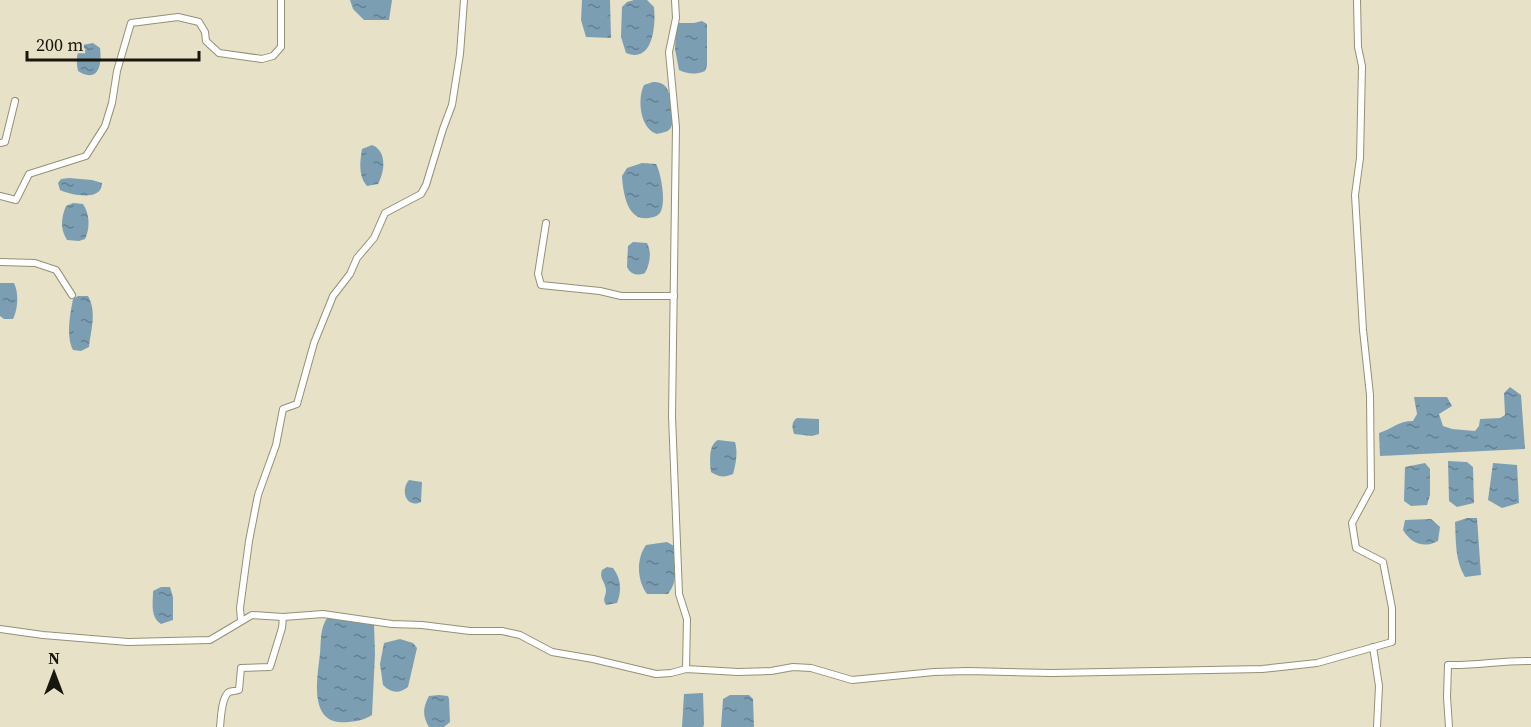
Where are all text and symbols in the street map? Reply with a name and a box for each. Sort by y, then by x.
scale bar [27,24,200,62]
text: 200 m [36,32,83,57]
north arrow [24,643,84,703]
text: N [48,647,60,669]

